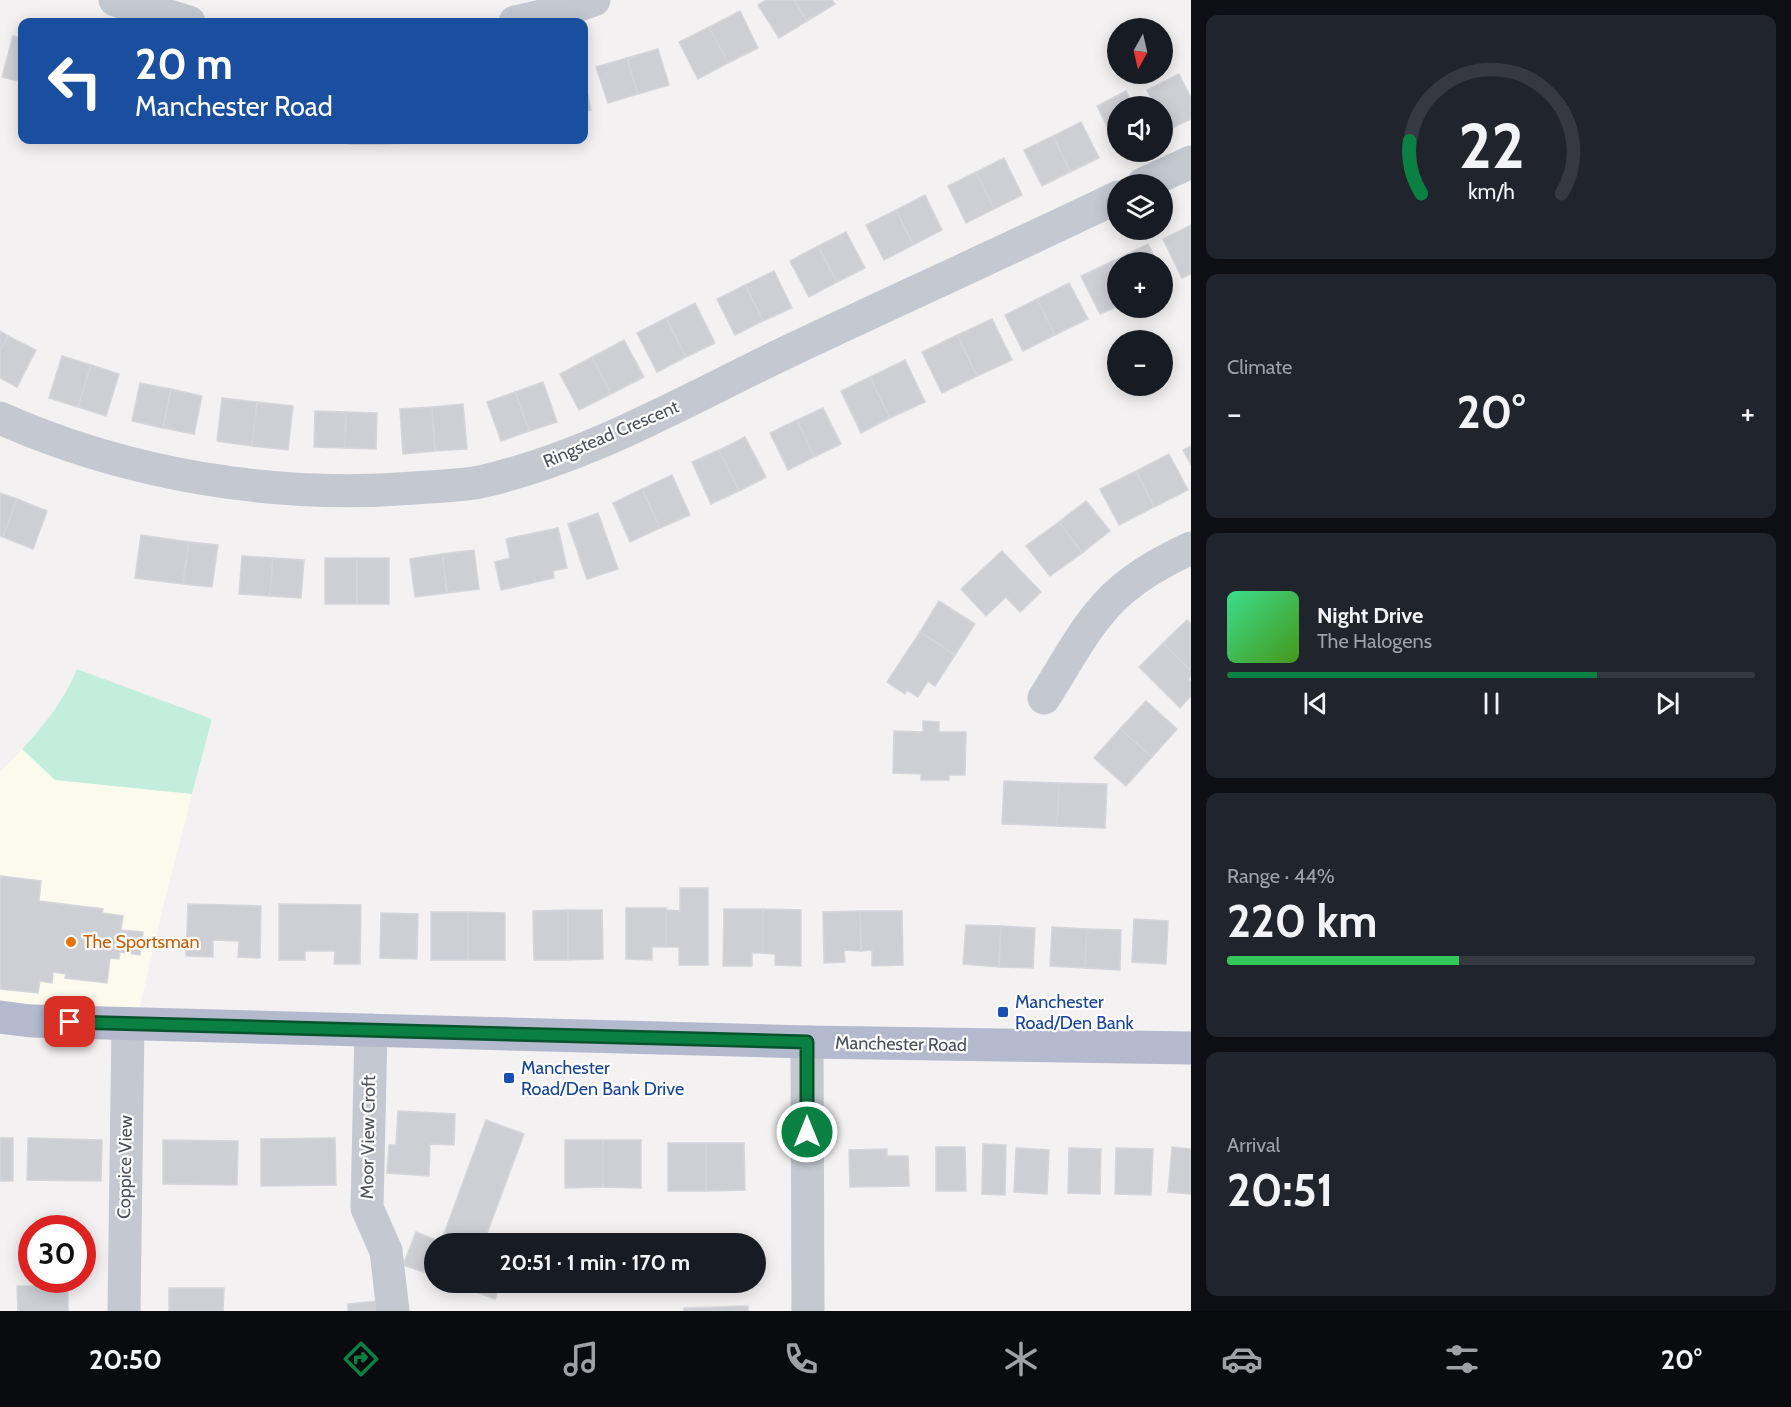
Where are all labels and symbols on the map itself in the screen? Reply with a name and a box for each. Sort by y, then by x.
north arrow [1107,18,1173,84]
street label: Ringstead Crescent [540,395,682,473]
place label: The Sportsman [83,931,200,953]
marker: The Sportsman [64,935,78,949]
place label: Manchester Road/Den Bank [1015,991,1135,1034]
pin [44,996,95,1047]
marker: Manchester Road/Den Bank [996,1005,1010,1019]
street label: Manchester Road [835,1032,967,1056]
place label: Manchester Road/Den Bank Drive [521,1057,684,1100]
marker: Manchester Road/Den Bank Drive [502,1071,516,1085]
street label: Moor View Croft [356,1075,380,1199]
position arrow [775,1100,839,1164]
street label: Coppice View [113,1115,137,1219]
speed limit sign: 30 [18,1215,96,1293]

